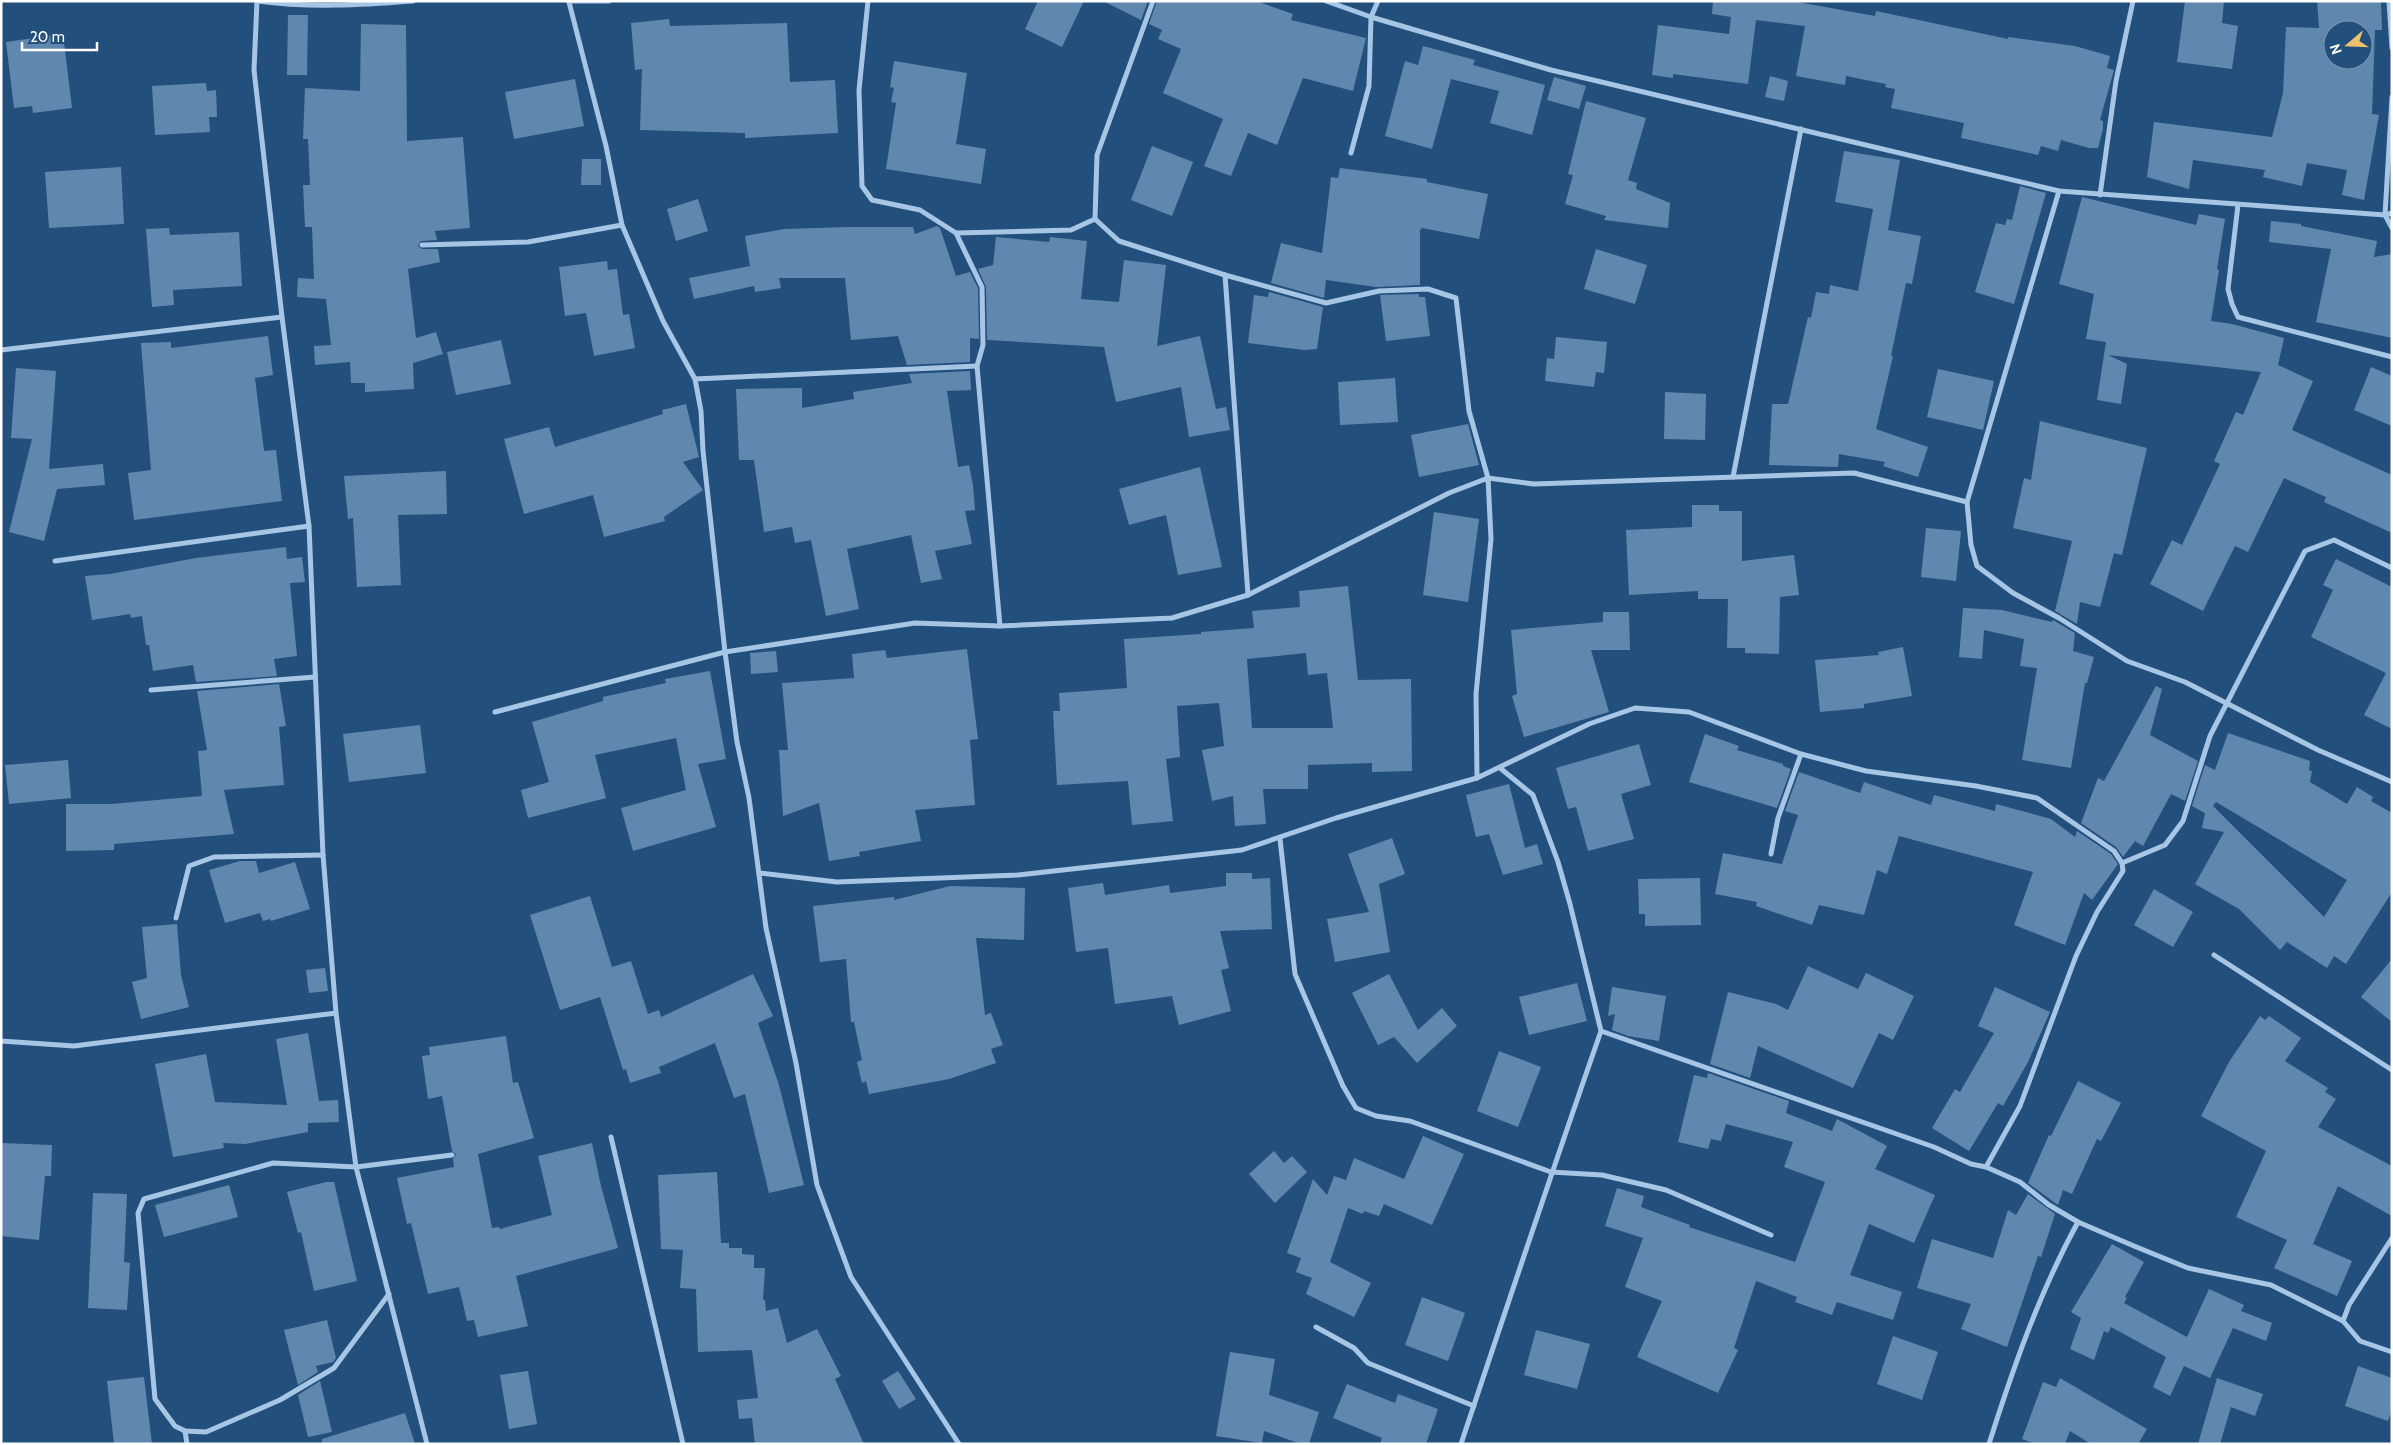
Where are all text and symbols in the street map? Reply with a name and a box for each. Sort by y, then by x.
scale bar [22,20,98,52]
north arrow [2323,20,2373,70]
text: 20 m [30,28,65,46]
text: N [2326,42,2346,57]

